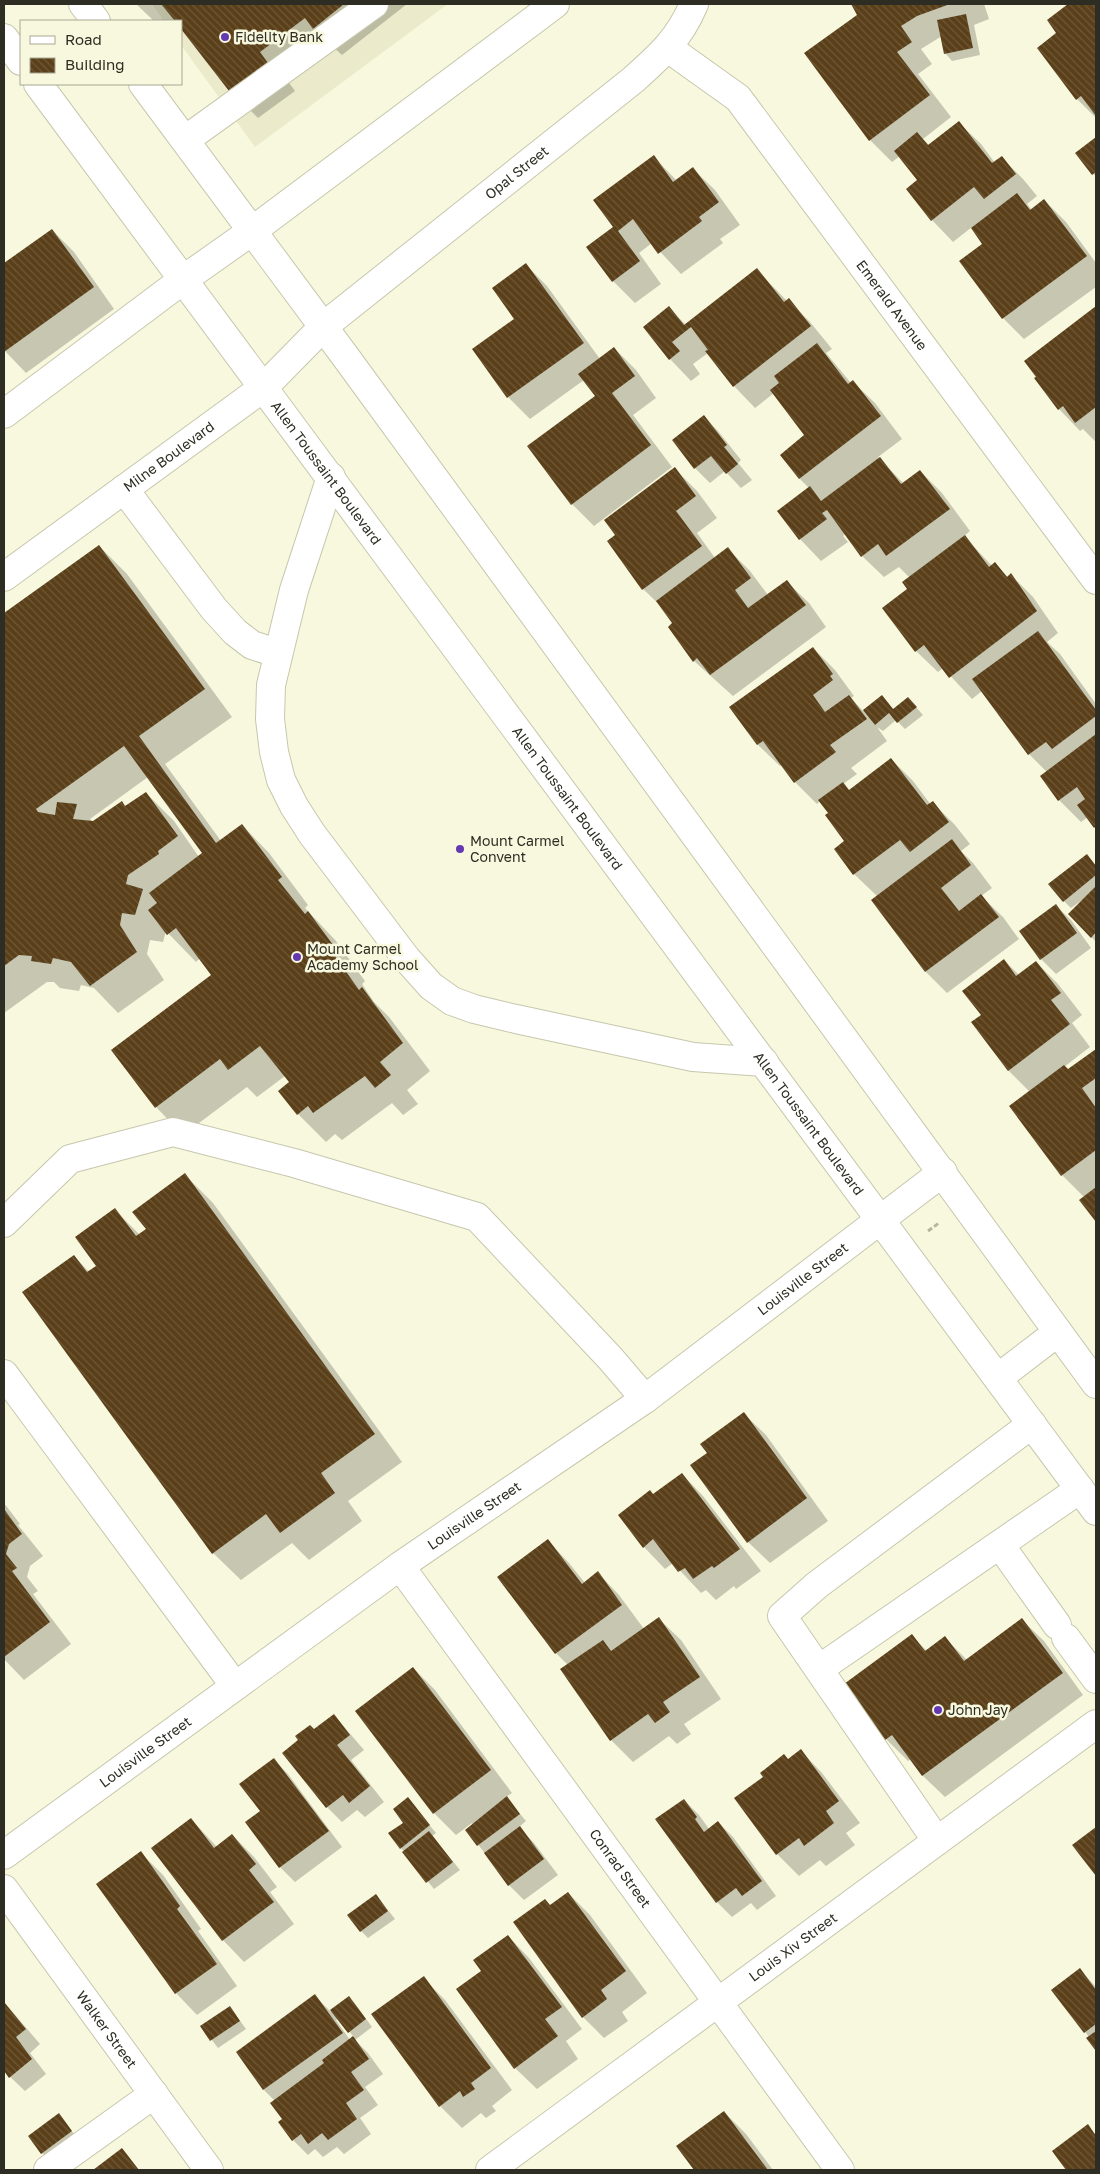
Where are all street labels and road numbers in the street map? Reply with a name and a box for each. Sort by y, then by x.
street label: Opal Street [481,142,552,203]
street label: Emerald Avenue [853,256,931,353]
street label: Allen Toussaint Boulevard [268,397,385,548]
street label: Milne Boulevard [120,417,217,495]
street label: Allen Toussaint Boulevard [509,723,627,873]
street label: Allen Toussaint Boulevard [750,1048,868,1198]
street label: Louisville Street [754,1239,851,1318]
street label: Louisville Street [424,1477,524,1553]
street label: Louisville Street [96,1712,194,1791]
street label: Conrad Street [586,1825,655,1911]
street label: Louis Xiv Street [745,1909,840,1985]
street label: Walker Street [73,1987,141,2071]

